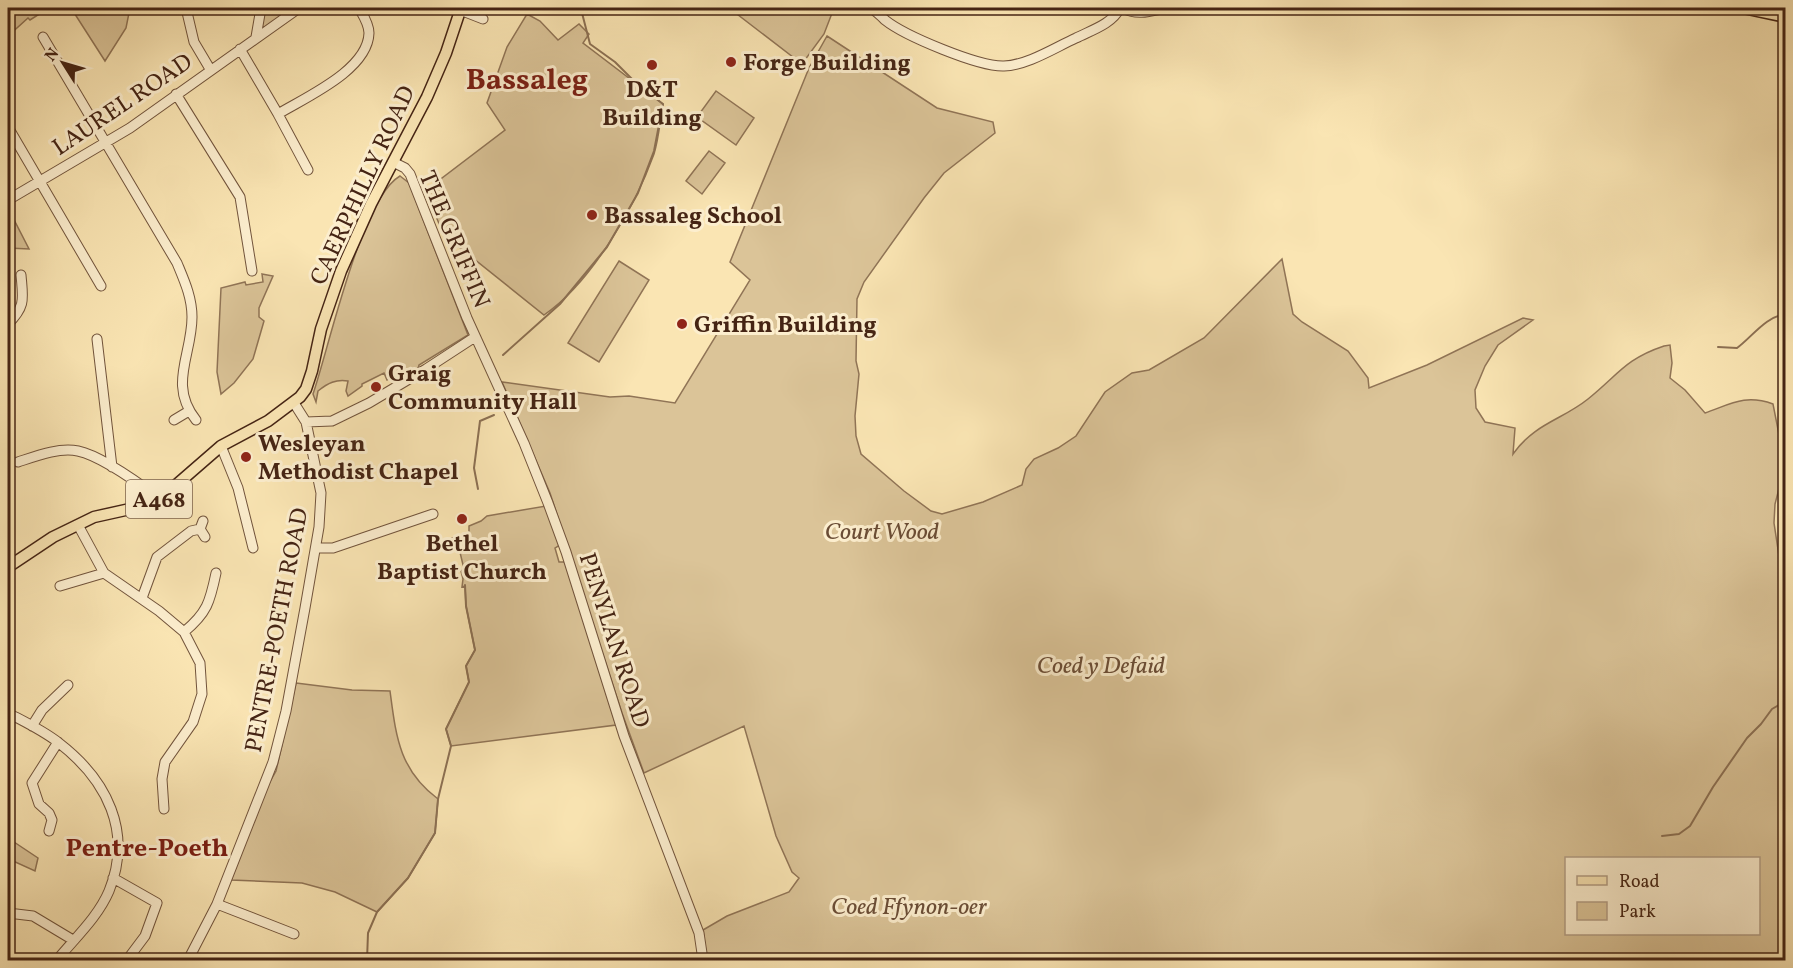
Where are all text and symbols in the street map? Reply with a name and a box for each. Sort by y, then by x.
north arrow [33,33,93,93]
text: N [40,44,65,66]
street label: LAUREL ROAD [46,46,200,165]
place label: Forge Building [743,47,911,81]
marker: Forge Building [724,55,738,69]
marker: D&T Building [645,58,659,72]
district label: Bassaleg [466,60,588,102]
place label: D&T Building [602,74,702,136]
street label: CAERPHILLY ROAD [303,81,425,291]
street label: THE GRIFFIN [409,166,497,314]
place label: Bassaleg School [604,200,782,234]
marker: Bassaleg School [585,208,599,222]
place label: Griffin Building [694,309,877,343]
marker: Griffin Building [675,317,689,331]
place label: Graig Community Hall [388,358,577,420]
marker: Graig Community Hall [369,380,383,394]
place label: Wesleyan Methodist Chapel [258,428,459,490]
marker: Wesleyan Methodist Chapel [239,450,253,464]
road number: A468 [126,480,192,518]
street label: PENTRE-POETH ROAD [238,505,318,756]
marker: Bethel Baptist Church [455,512,469,526]
park label: Court Wood [825,516,940,550]
place label: Bethel Baptist Church [377,528,547,590]
street label: PENYLAN ROAD [569,549,657,732]
park label: Coed y Defaid [1037,650,1166,684]
district label: Pentre-Poeth [66,831,228,867]
legend [1565,857,1760,935]
text: Road [1619,870,1660,895]
park label: Coed Ffynon-oer [831,891,988,925]
text: Park [1619,900,1656,925]

